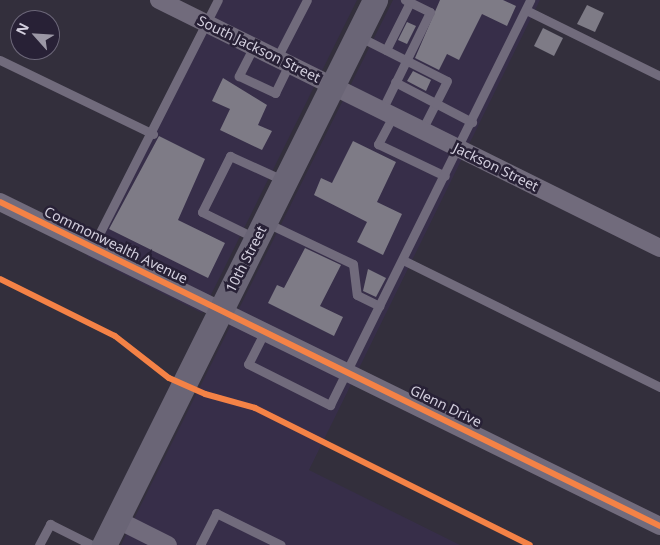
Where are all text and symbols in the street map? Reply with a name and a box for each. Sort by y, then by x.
north arrow [10,10,60,60]
street label: South Jackson Street [195,12,323,86]
text: N [11,19,33,38]
street label: Jackson Street [451,139,541,195]
street label: Commonwealth Avenue [42,203,190,287]
street label: 10th Street [222,223,270,295]
street label: Glenn Drive [408,382,484,430]

